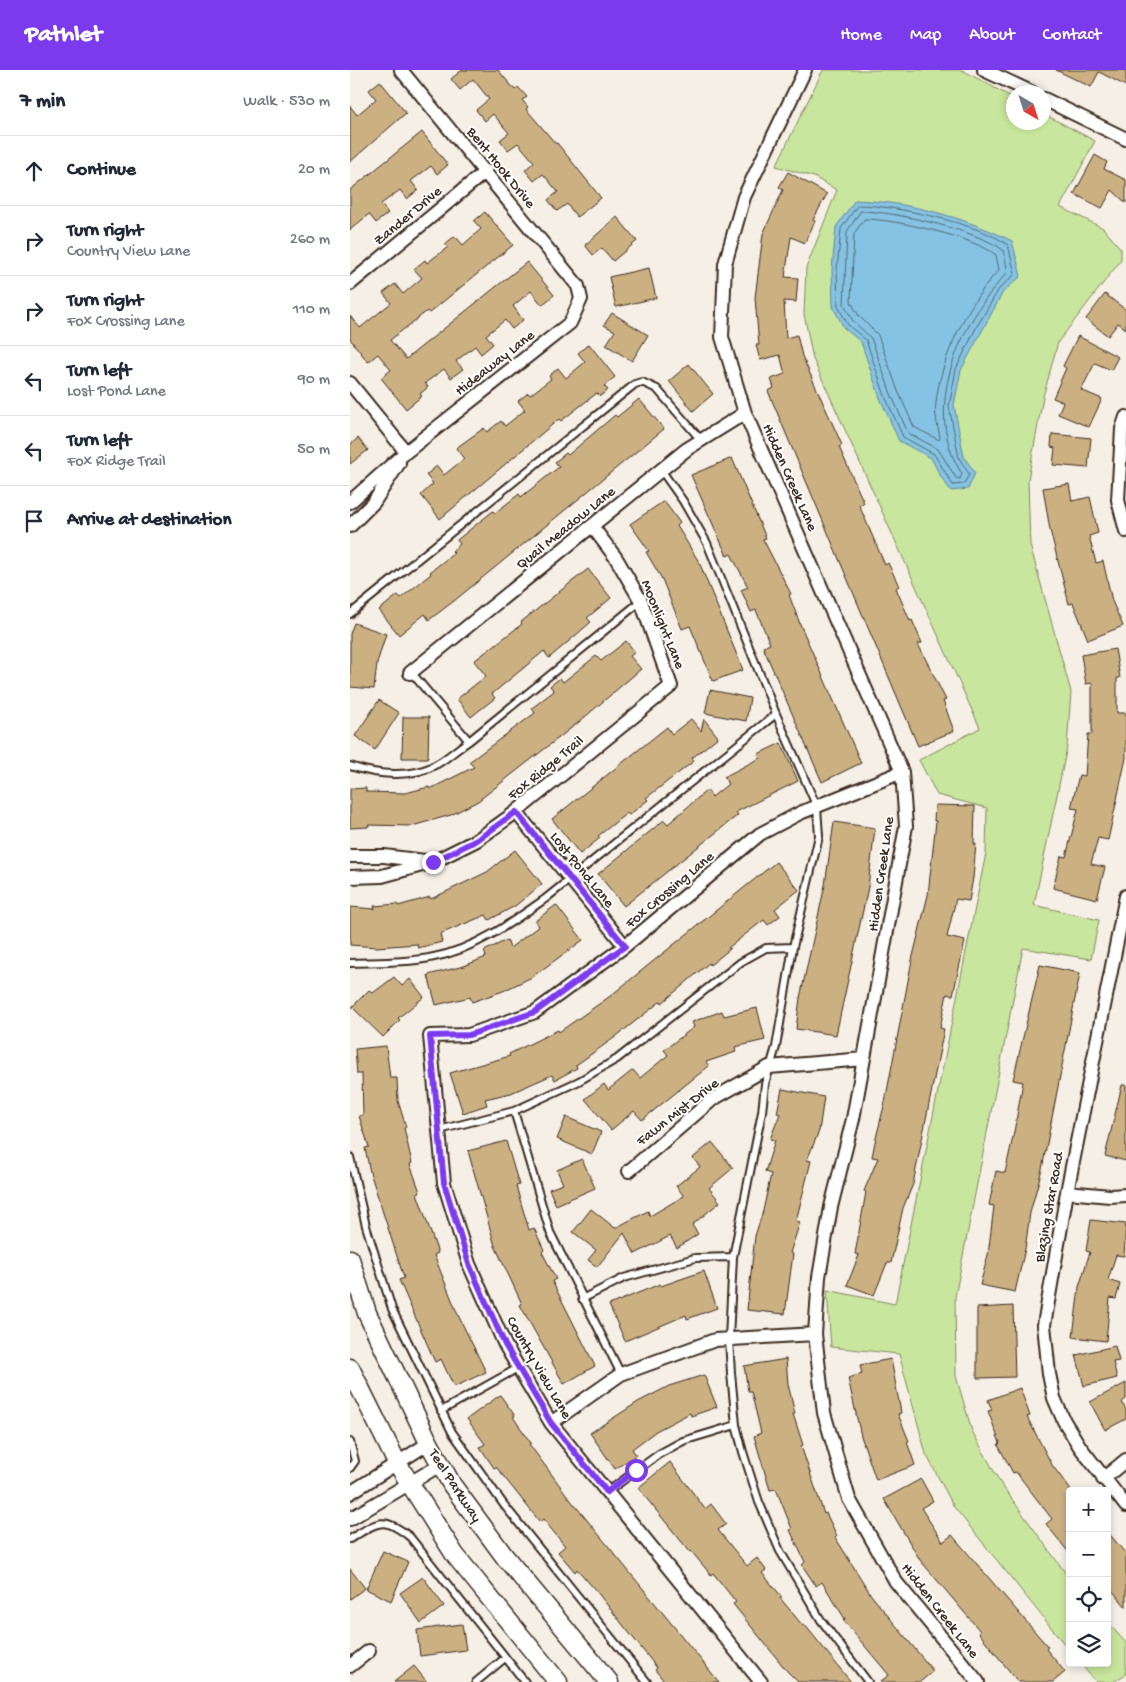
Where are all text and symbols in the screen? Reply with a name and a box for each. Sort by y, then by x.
text: Pathlet [25,21,102,50]
text: Home [840,25,882,46]
text: Map [910,25,941,46]
text: About [969,25,1015,46]
text: Contact [1043,25,1101,46]
north arrow [1006,85,1051,130]
text: 7 min [20,90,65,115]
text: Walk · 530 m [243,93,330,112]
street label: Bent Hook Drive [462,123,539,213]
icon: ahead [20,157,48,185]
text: Continue [67,159,136,182]
text: 20 m [298,161,330,180]
street label: Zander Drive [371,183,446,250]
text: Turn right [67,220,143,243]
icon: right [20,227,48,255]
text: 260 m [290,231,330,250]
text: Country View Lane [67,243,190,262]
text: Turn right [67,290,143,313]
icon: right [20,297,48,325]
text: 110 m [293,301,330,320]
text: Fox Crossing Lane [67,313,185,332]
street label: Hideaway Lane [452,327,539,400]
text: Turn left [67,360,131,383]
icon: left [20,367,48,395]
text: 90 m [298,371,330,390]
text: Lost Pond Lane [67,383,166,402]
street label: Hidden Creek Lane [757,421,821,535]
text: Turn left [67,430,131,453]
icon: left [20,437,48,465]
text: 50 m [297,441,330,460]
text: Fox Ridge Trail [67,453,166,472]
street label: Quail Meadow Lane [513,483,620,574]
icon: arrive [20,507,48,535]
text: Arrive at destination [67,509,231,532]
street label: Moonlight Lane [636,578,688,672]
street label: Fox Ridge Trail [504,732,588,805]
street label: Hidden Creek Lane [865,816,899,933]
street label: Lost Pond Lane [545,829,618,912]
street label: Fox Crossing Lane [621,848,719,934]
route end [422,851,445,874]
street label: Fawn Mist Drive [633,1075,723,1151]
street label: Blazing Star Road [1031,1150,1069,1265]
street label: Country View Lane [502,1313,575,1423]
street label: Teel Parkway [423,1445,485,1527]
route start [625,1459,648,1482]
map controls [1066,1487,1111,1667]
button: + [1066,1487,1111,1532]
button: − [1066,1532,1111,1577]
street label: Hidden Creek Lane [897,1560,982,1663]
button: locate [1066,1577,1111,1622]
button: layers [1066,1622,1111,1667]

